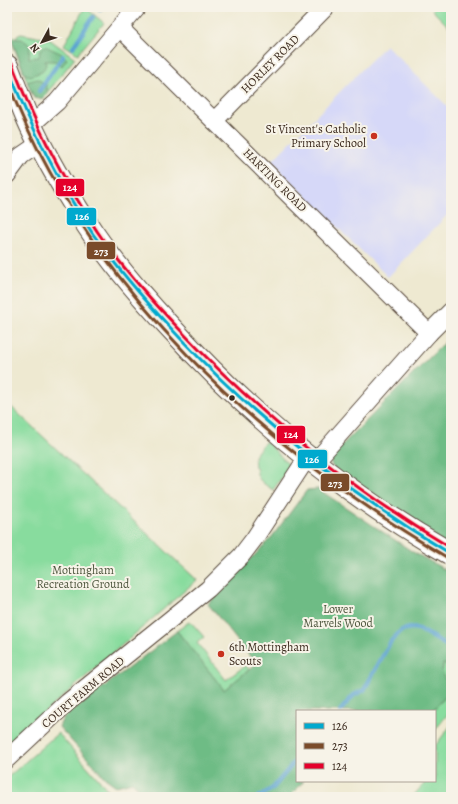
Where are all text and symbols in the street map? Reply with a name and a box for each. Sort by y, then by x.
north arrow [22,22,62,62]
street label: HORLEY ROAD [237,31,303,97]
text: N [26,40,43,56]
place label: St Vincent's Catholic Primary School [266,121,366,151]
marker: St Vincent's Catholic Primary School [369,131,379,141]
street label: HARTING ROAD [240,145,310,215]
line badge: 124 [55,178,85,197]
text: 124 [63,180,77,195]
line badge: 126 [66,207,97,226]
text: 126 [75,209,89,224]
line badge: 273 [86,241,116,260]
text: 273 [94,244,109,259]
unlabelled marker [227,393,237,403]
line badge: 124 [276,425,306,444]
text: 124 [284,427,298,442]
line badge: 126 [297,449,328,469]
text: 126 [305,452,319,467]
line badge: 273 [320,473,350,492]
text: 273 [328,476,343,491]
park label: Mottingham Recreation Ground [37,562,130,592]
park label: Lower Marvels Wood [303,601,373,631]
place label: 6th Mottingham Scouts [229,639,309,669]
marker: 6th Mottingham Scouts [216,649,226,659]
street label: COURT FARM ROAD [38,653,128,731]
legend [296,710,436,782]
text: 126 [332,718,348,734]
text: 273 [332,738,348,754]
text: 124 [332,758,348,774]

